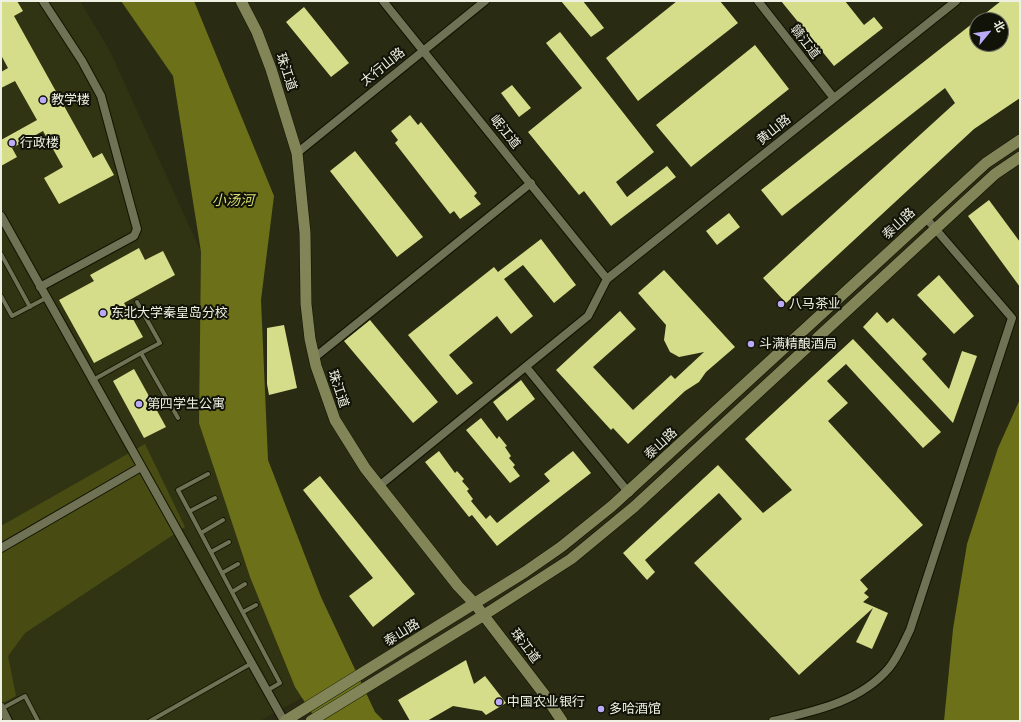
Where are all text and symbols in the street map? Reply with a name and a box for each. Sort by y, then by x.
north arrow [969,12,1009,52]
text: 北 [991,18,1007,34]
street label: 赣江道 [787,22,823,62]
street label: 太行山路 [358,45,408,89]
street label: 珠江道 [272,51,300,93]
place label: 教学楼 [51,92,90,108]
marker: 教学楼 [38,95,48,105]
street label: 岷江道 [487,112,523,152]
street label: 黄山路 [754,112,794,148]
place label: 行政楼 [20,135,59,151]
marker: 行政楼 [7,138,17,148]
water label: 小汤河 [212,193,254,209]
street label: 泰山路 [879,205,919,243]
place label: 八马茶业 [789,296,841,312]
marker: 八马茶业 [776,299,786,309]
place label: 东北大学秦皇岛分校 [111,305,228,321]
marker: 东北大学秦皇岛分校 [98,308,108,318]
place label: 斗满精酿酒局 [759,336,837,352]
marker: 斗满精酿酒局 [746,339,756,349]
street label: 珠江道 [324,368,352,410]
place label: 第四学生公寓 [147,396,225,412]
marker: 第四学生公寓 [134,399,144,409]
street label: 泰山路 [641,425,681,463]
street label: 泰山路 [381,616,423,650]
street label: 珠江道 [507,626,543,666]
place label: 中国农业银行 [507,694,585,710]
marker: 中国农业银行 [494,697,504,707]
place label: 多哈酒馆 [609,701,661,717]
marker: 多哈酒馆 [596,704,606,714]

